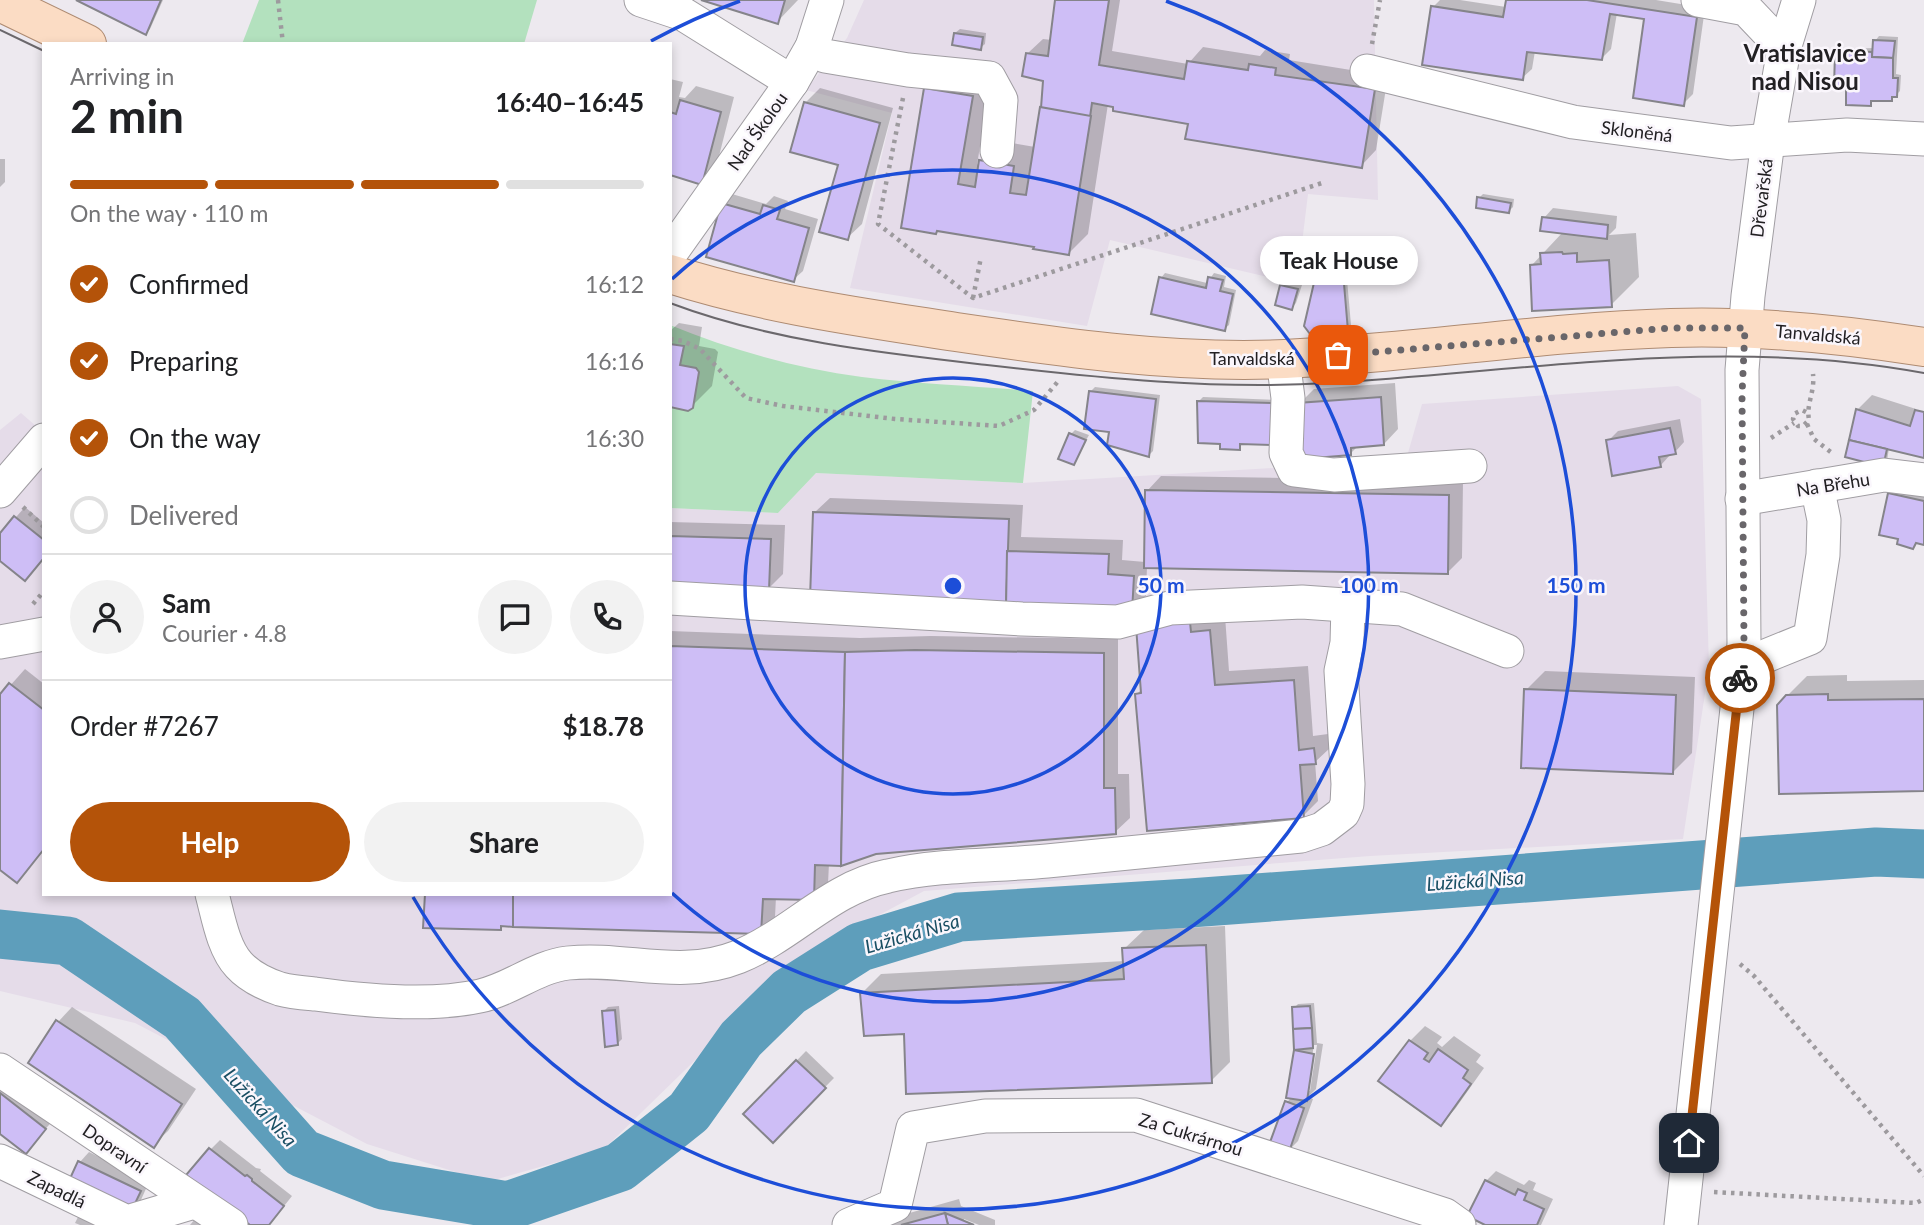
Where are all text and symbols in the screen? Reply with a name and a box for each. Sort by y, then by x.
district label: Vratislavice nad Nisou [1743,38,1867,95]
text: Arriving in [70,62,174,90]
text: 16:40–16:45 [495,86,644,118]
text: 2 min [70,88,184,143]
street label: Nad Školou [722,88,792,174]
street label: Skloněná [1600,116,1674,146]
street label: Dřevařská [1745,157,1777,239]
text: On the way · 110 m [70,199,269,227]
callout: Teak House [1259,236,1417,285]
text: Teak House [1280,246,1398,274]
icon: check [70,265,108,303]
text: Confirmed [129,268,249,300]
text: 16:12 [585,270,644,298]
street label: Tanvaldská [1774,319,1862,349]
pin [1308,325,1368,385]
icon: bag [1319,336,1357,374]
icon: check [70,342,108,380]
text: Preparing [129,345,238,377]
text: 16:16 [585,347,644,375]
street label: Tanvaldská [1209,347,1295,369]
icon: check [70,419,108,457]
text: On the way [129,422,261,454]
text: 16:30 [585,424,644,452]
street label: Na Břehu [1795,467,1871,501]
text: Delivered [129,499,239,531]
text: 50 m [1137,572,1185,597]
text: 100 m [1339,572,1399,597]
text: 150 m [1546,572,1606,597]
centre of rings [941,574,965,598]
button: person [70,580,144,654]
button: chat [478,580,552,654]
button: phone [570,580,644,654]
text: Sam [162,587,211,619]
text: Courier · 4.8 [162,619,287,647]
courier [1705,643,1775,713]
icon: bike [1721,659,1759,697]
text: Order #7267 [70,710,219,742]
text: $18.78 [562,710,644,742]
button: Help [70,802,350,882]
button: Share [364,802,644,882]
water label: Lužická Nisa [1426,865,1524,895]
water label: Lužická Nisa [862,909,962,957]
water label: Lužická Nisa [220,1063,302,1151]
street label: Za Cukrárnou [1136,1108,1246,1160]
pin [1659,1113,1719,1173]
street label: Dopravní [79,1119,152,1178]
icon: home [1670,1124,1708,1162]
street label: Zapadlá [24,1166,90,1212]

